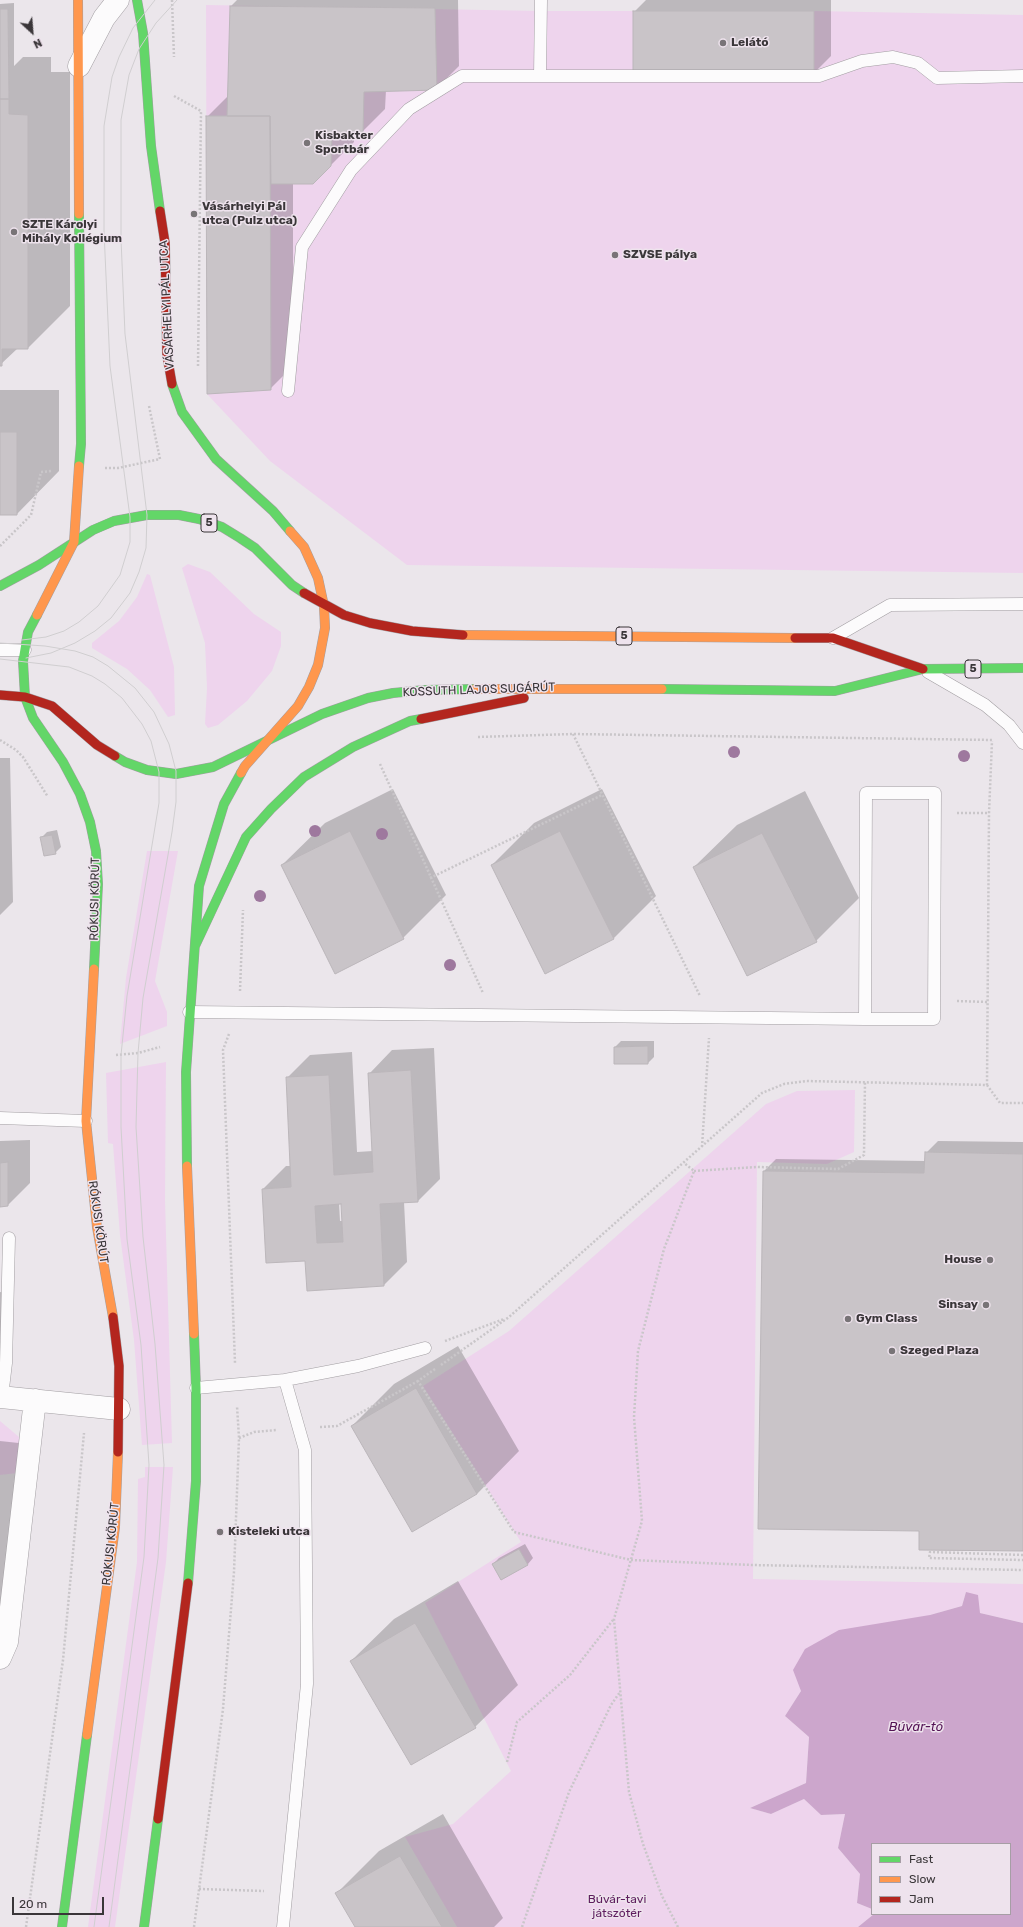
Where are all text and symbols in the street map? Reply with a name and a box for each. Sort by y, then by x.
north arrow [12,12,52,52]
text: N [31,36,44,51]
place label: Lelátó [731,36,769,50]
marker: Lelátó [718,38,728,48]
place label: Kisbakter Sportbár [315,129,373,157]
marker: Kisbakter Sportbár [302,138,312,148]
place label: Vásárhelyi Pál utca (Pulz utca) [202,200,297,228]
marker: Vásárhelyi Pál utca (Pulz utca) [189,209,199,219]
place label: SZTE Károlyi Mihály Kollégium [22,218,122,246]
marker: SZTE Károlyi Mihály Kollégium [9,227,19,237]
street label: VÁSÁRHELYI PÁL UTCA [156,240,178,370]
place label: SZVSE pálya [623,248,697,262]
marker: SZVSE pálya [610,250,620,260]
road number: 5 [201,514,217,532]
road number: 5 [616,627,632,645]
road number: 5 [965,660,981,678]
street label: KOSSUTH LAJOS SUGÁRÚT [402,680,556,700]
street label: RÓKUSI KÖRÚT [87,857,103,941]
street label: RÓKUSI KÖRÚT [85,1180,111,1264]
place label: House [944,1253,982,1267]
marker: House [985,1255,995,1265]
place label: Sinsay [938,1298,978,1312]
marker: Sinsay [981,1300,991,1310]
place label: Gym Class [856,1312,918,1326]
marker: Gym Class [843,1314,853,1324]
place label: Szeged Plaza [900,1344,979,1358]
marker: Szeged Plaza [887,1346,897,1356]
street label: RÓKUSI KÖRÚT [99,1502,123,1586]
place label: Kisteleki utca [228,1525,310,1539]
marker: Kisteleki utca [215,1527,225,1537]
water label: Búvár-tó [889,1719,943,1735]
legend [871,1843,1011,1915]
text: Fast [909,1852,933,1866]
text: Slow [909,1872,936,1886]
scale bar [14,1889,106,1915]
text: Jam [909,1892,934,1906]
park label: Búvár-tavi játszótér [588,1893,646,1921]
text: 20 m [19,1897,47,1911]

